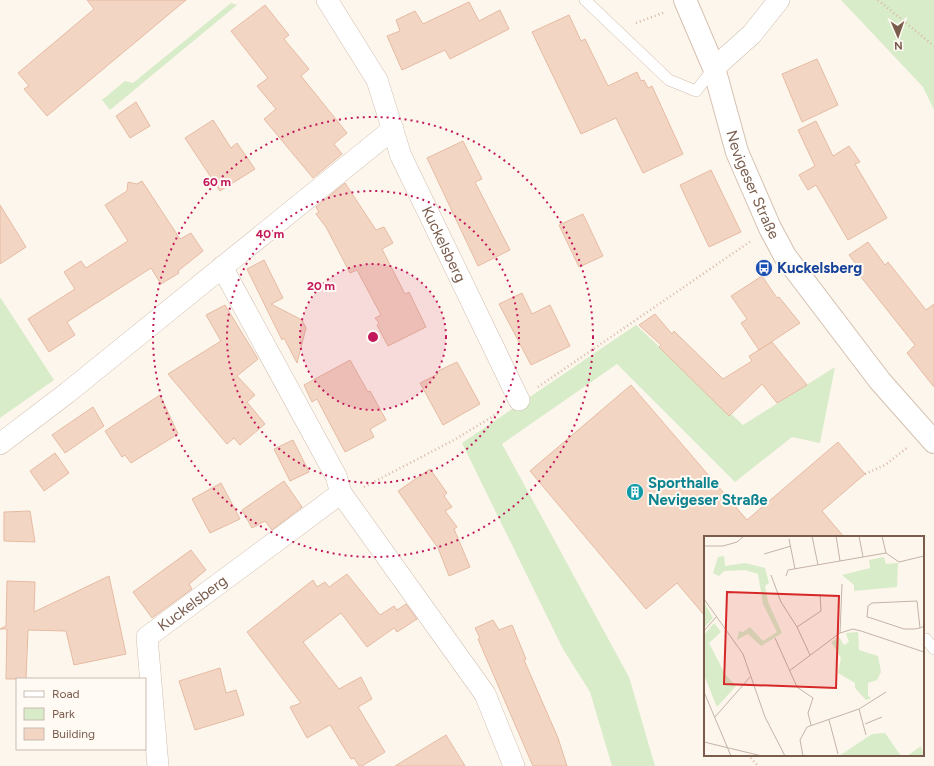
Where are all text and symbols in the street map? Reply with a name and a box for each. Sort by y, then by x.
north arrow [878,16,918,56]
text: N [894,39,903,52]
street label: Nevigeser Straße [722,128,783,242]
text: 60 m [203,175,231,189]
street label: Kuckelsberg [418,203,470,285]
text: 40 m [256,227,284,241]
bus stop icon: Kuckelsberg [754,258,774,278]
place label: Kuckelsberg [777,259,862,277]
text: 20 m [307,279,335,293]
centre of rings [366,330,380,344]
place label: Sporthalle Nevigeser Straße [648,474,768,509]
building icon: Sporthalle Nevigeser Straße [625,482,645,502]
inset map [704,536,924,756]
street label: Kuckelsberg [154,572,231,635]
legend [16,678,146,750]
text: Road [52,687,80,701]
text: Park [52,707,75,721]
text: Building [52,727,95,741]

